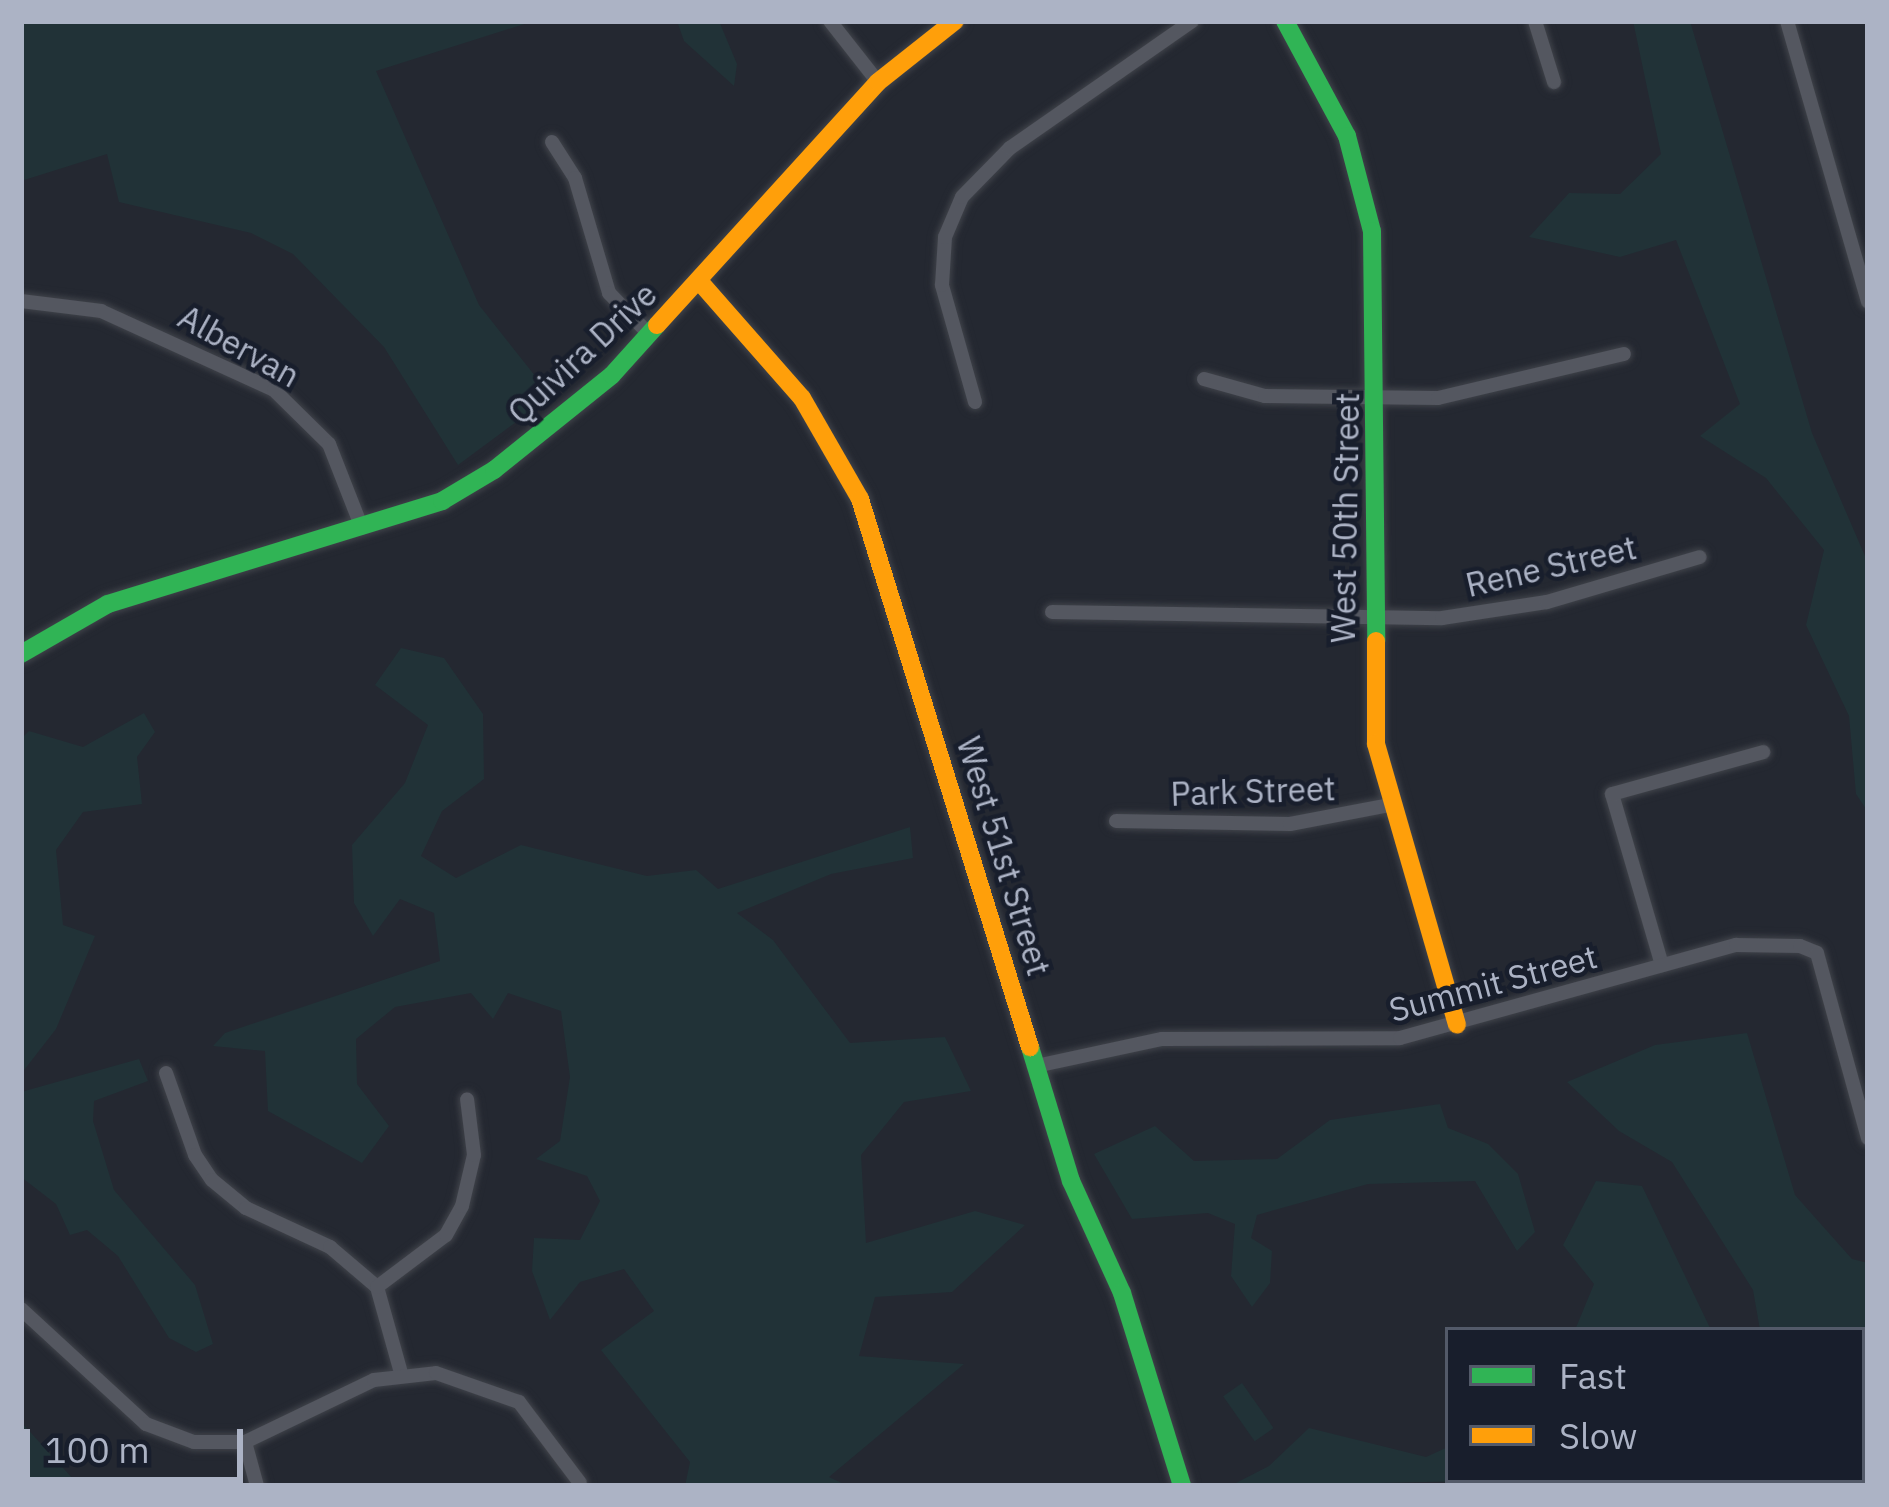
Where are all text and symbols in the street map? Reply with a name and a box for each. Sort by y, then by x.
street label: Quivira Drive [499,274,665,432]
street label: Albervan [172,297,306,395]
street label: West 50th Street [1323,392,1367,644]
street label: Rene Street [1462,527,1640,605]
street label: West 51st Street [949,732,1059,980]
street label: Park Street [1170,768,1336,814]
street label: Summit Street [1385,936,1601,1030]
legend [1445,1327,1865,1483]
text: Fast [1559,1352,1627,1399]
scale bar [30,1405,249,1479]
text: Slow [1559,1412,1637,1459]
text: 100 m [45,1426,150,1473]

